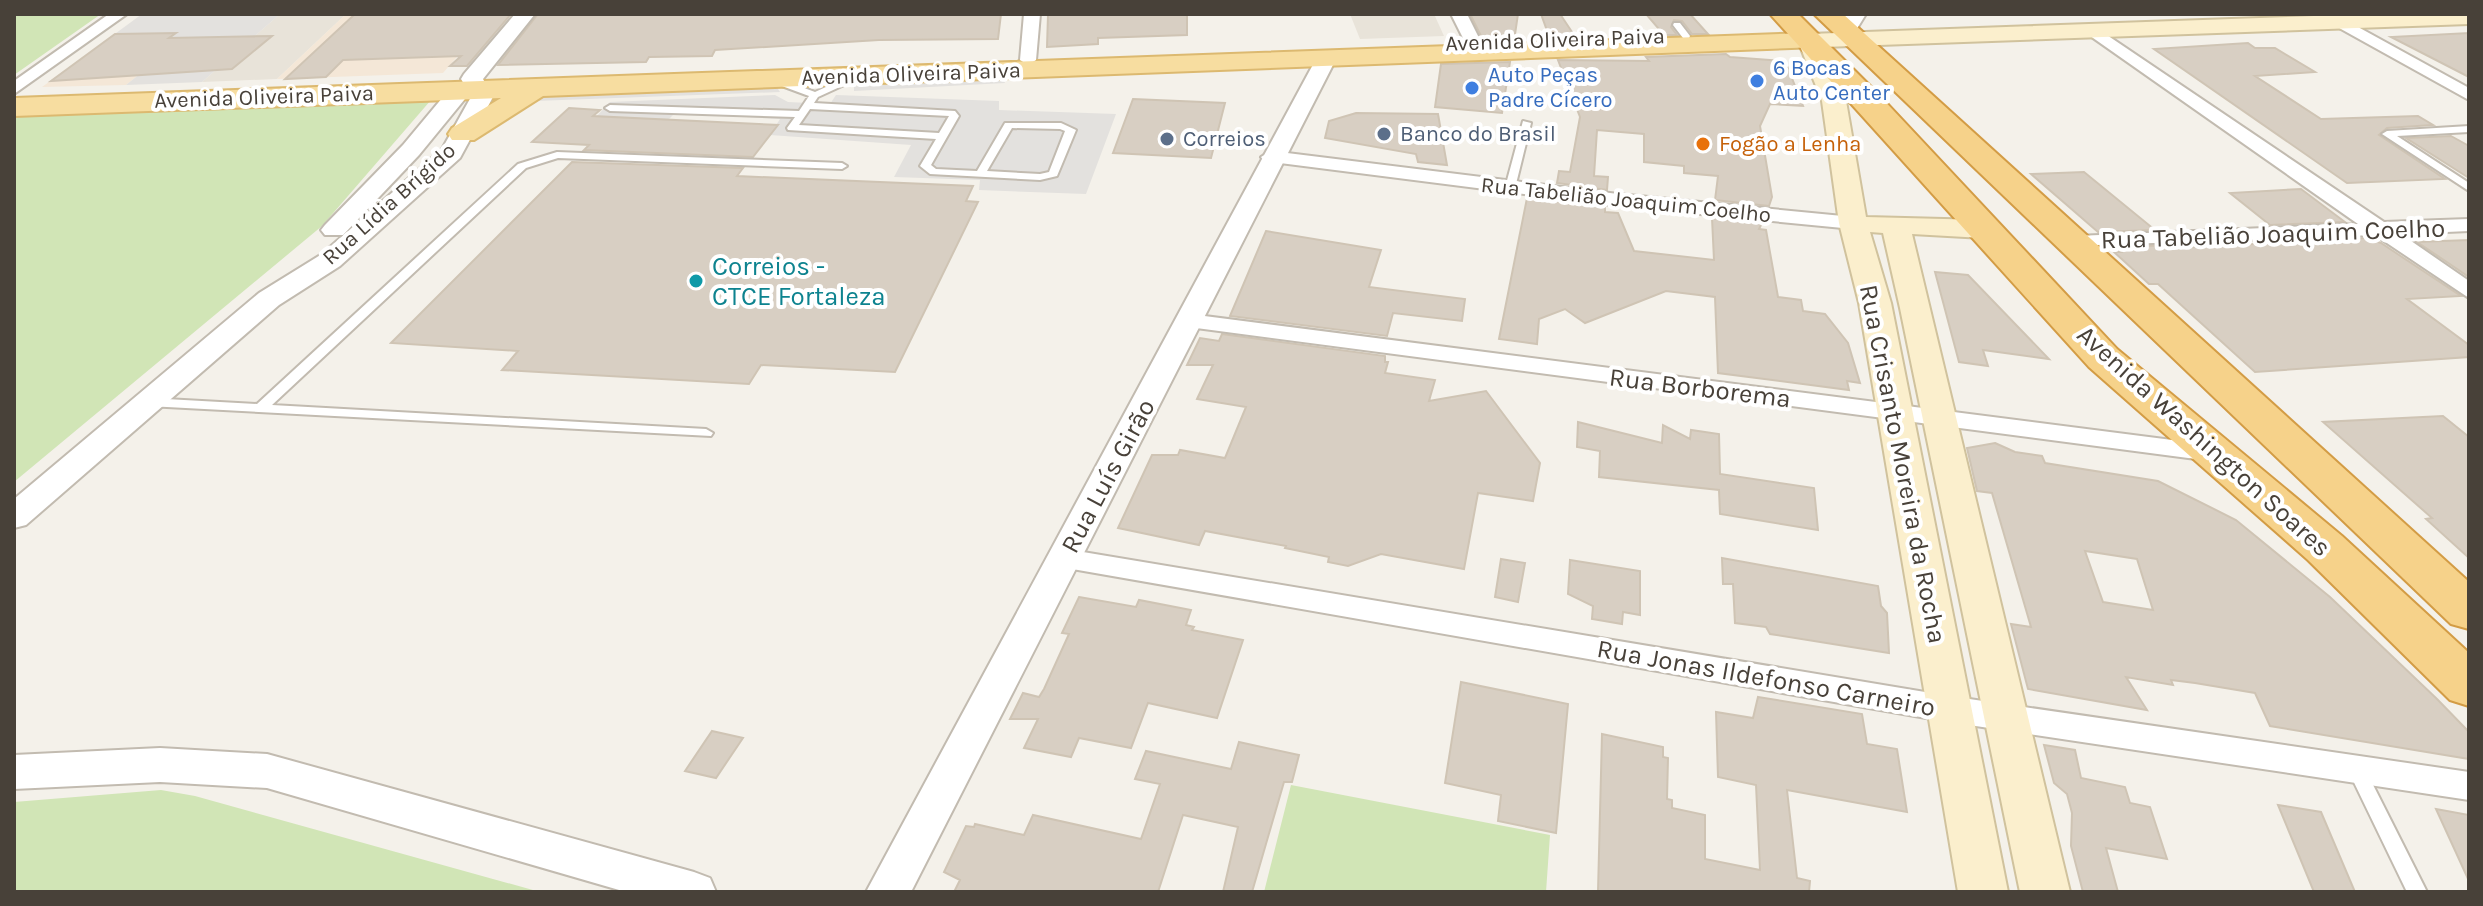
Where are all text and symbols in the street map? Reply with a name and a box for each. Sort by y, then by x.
street label: Avenida Oliveira Paiva [1445,23,1665,57]
place label: 6 Bocas Auto Center [1773,55,1890,106]
street label: Avenida Oliveira Paiva [801,57,1021,91]
place label: Auto Peças Padre Cícero [1488,62,1612,113]
marker: 6 Bocas Auto Center [1748,72,1766,90]
marker: Auto Peças Padre Cícero [1463,79,1481,97]
street label: Avenida Oliveira Paiva [154,80,374,114]
place label: Banco do Brasil [1400,121,1556,147]
marker: Banco do Brasil [1375,125,1393,143]
place label: Correios [1183,126,1266,152]
marker: Correios [1158,130,1176,148]
place label: Fogão a Lenha [1719,131,1861,157]
marker: Fogão a Lenha [1694,135,1712,153]
street label: Rua Lídia Brígido [317,137,461,271]
street label: Rua Tabelião Joaquim Coelho [1480,172,1772,228]
street label: Rua Tabelião Joaquim Coelho [2100,212,2446,256]
place label: Correios - CTCE Fortaleza [712,251,886,312]
marker: Correios - CTCE Fortaleza [687,272,705,290]
street label: Rua Crisanto Moreira da Rocha [1853,282,1953,646]
street label: Avenida Washington Soares [2071,319,2337,563]
street label: Rua Borborema [1607,361,1793,415]
street label: Rua Luís Girão [1054,394,1162,558]
street label: Rua Jonas Ildefonso Carneiro [1594,633,1938,723]

